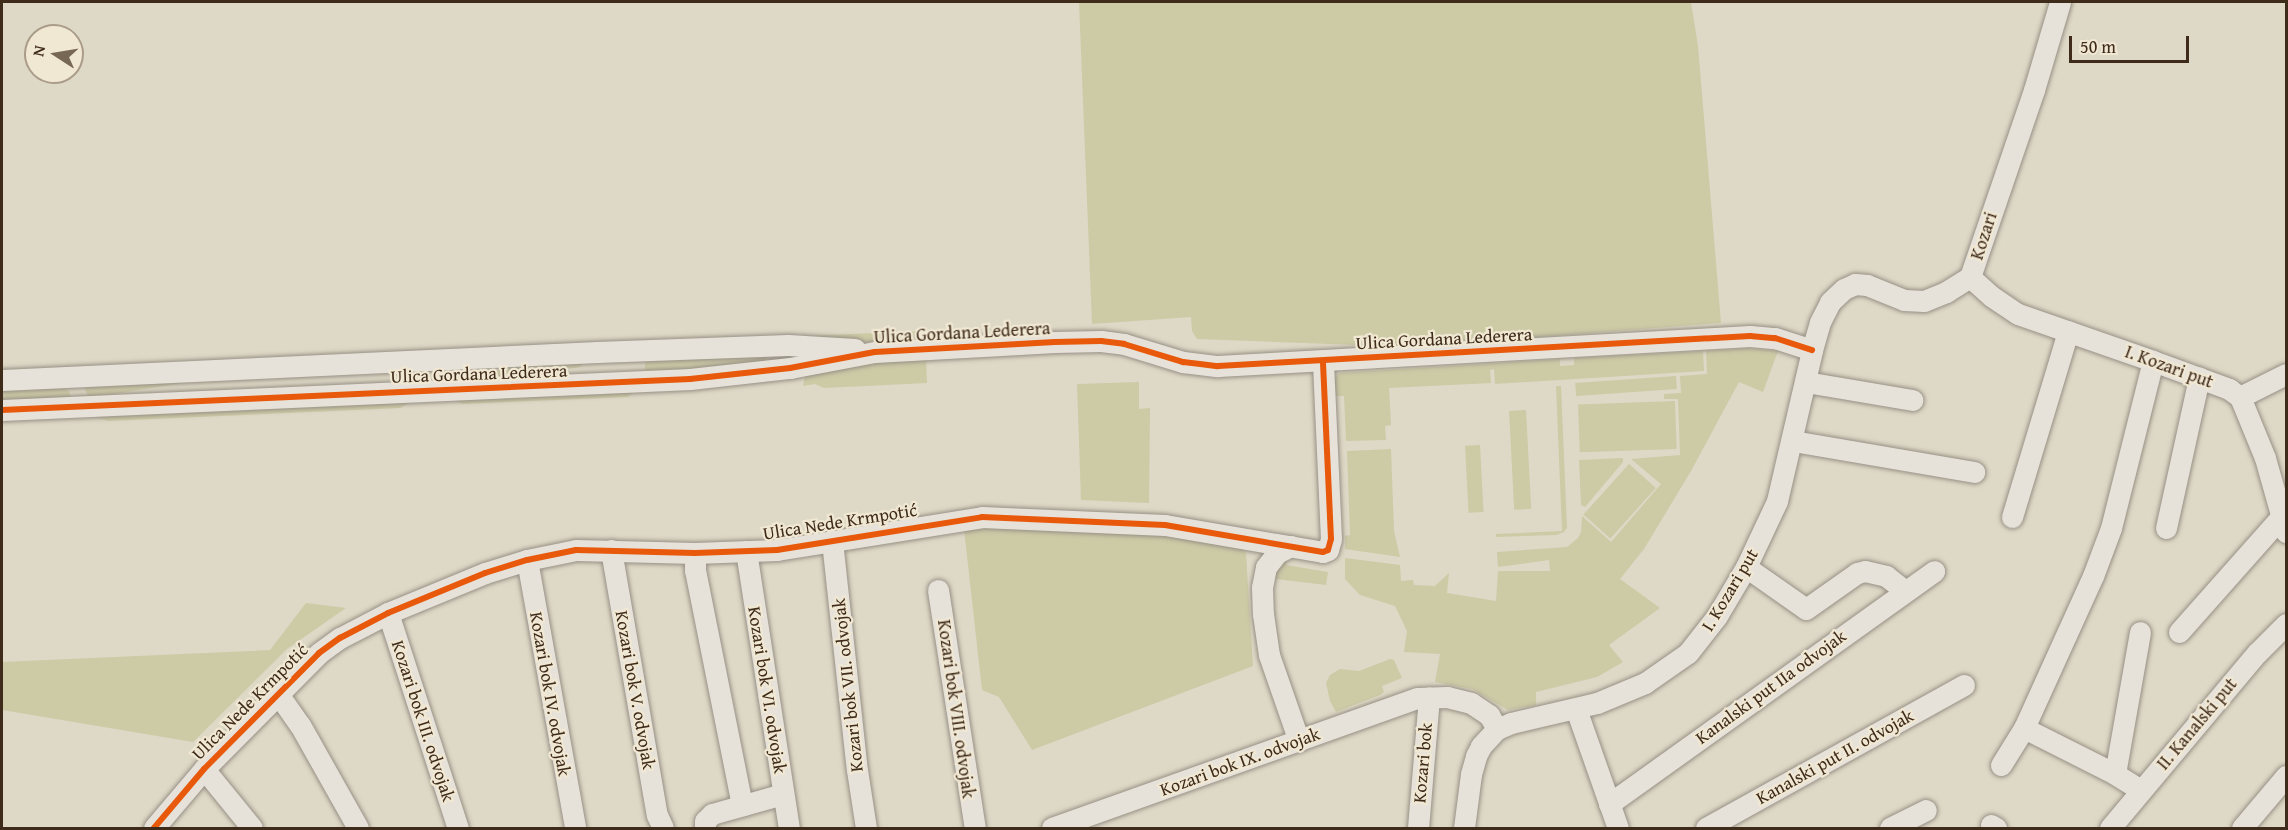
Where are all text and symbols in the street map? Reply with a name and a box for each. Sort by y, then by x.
north arrow [24,24,84,84]
scale bar [2072,24,2192,62]
text: 50 m [2080,33,2116,60]
text: N [25,43,51,58]
street label: Kozari [1966,210,2002,262]
street label: Ulica Gordana Lederera [873,318,1051,348]
street label: Ulica Gordana Lederera [1355,324,1533,354]
street label: I. Kozari put [2122,341,2216,393]
street label: Ulica Gordana Lederera [390,360,568,388]
street label: Ulica Nede Krmpotić [761,499,919,545]
street label: I. Kozari put [1697,545,1763,635]
street label: Kozari bok VII. odvojak [828,597,868,773]
street label: Kozari bok VI. odvojak [743,605,791,775]
street label: Kozari bok V. odvojak [610,609,660,771]
street label: Kozari bok IV. odvojak [525,610,575,778]
street label: Kozari bok VIII. odvojak [933,618,979,800]
street label: Kanalski put IIa odvojak [1692,625,1850,749]
street label: Kozari bok III. odvojak [387,638,459,804]
street label: Ulica Nede Krmpotić [187,639,313,765]
street label: II. Kanalski put [2152,674,2242,774]
street label: Kanalski put II. odvojak [1753,705,1917,809]
street label: Kozari bok [1409,722,1437,804]
street label: Kozari bok IX. odvojak [1157,723,1323,801]

